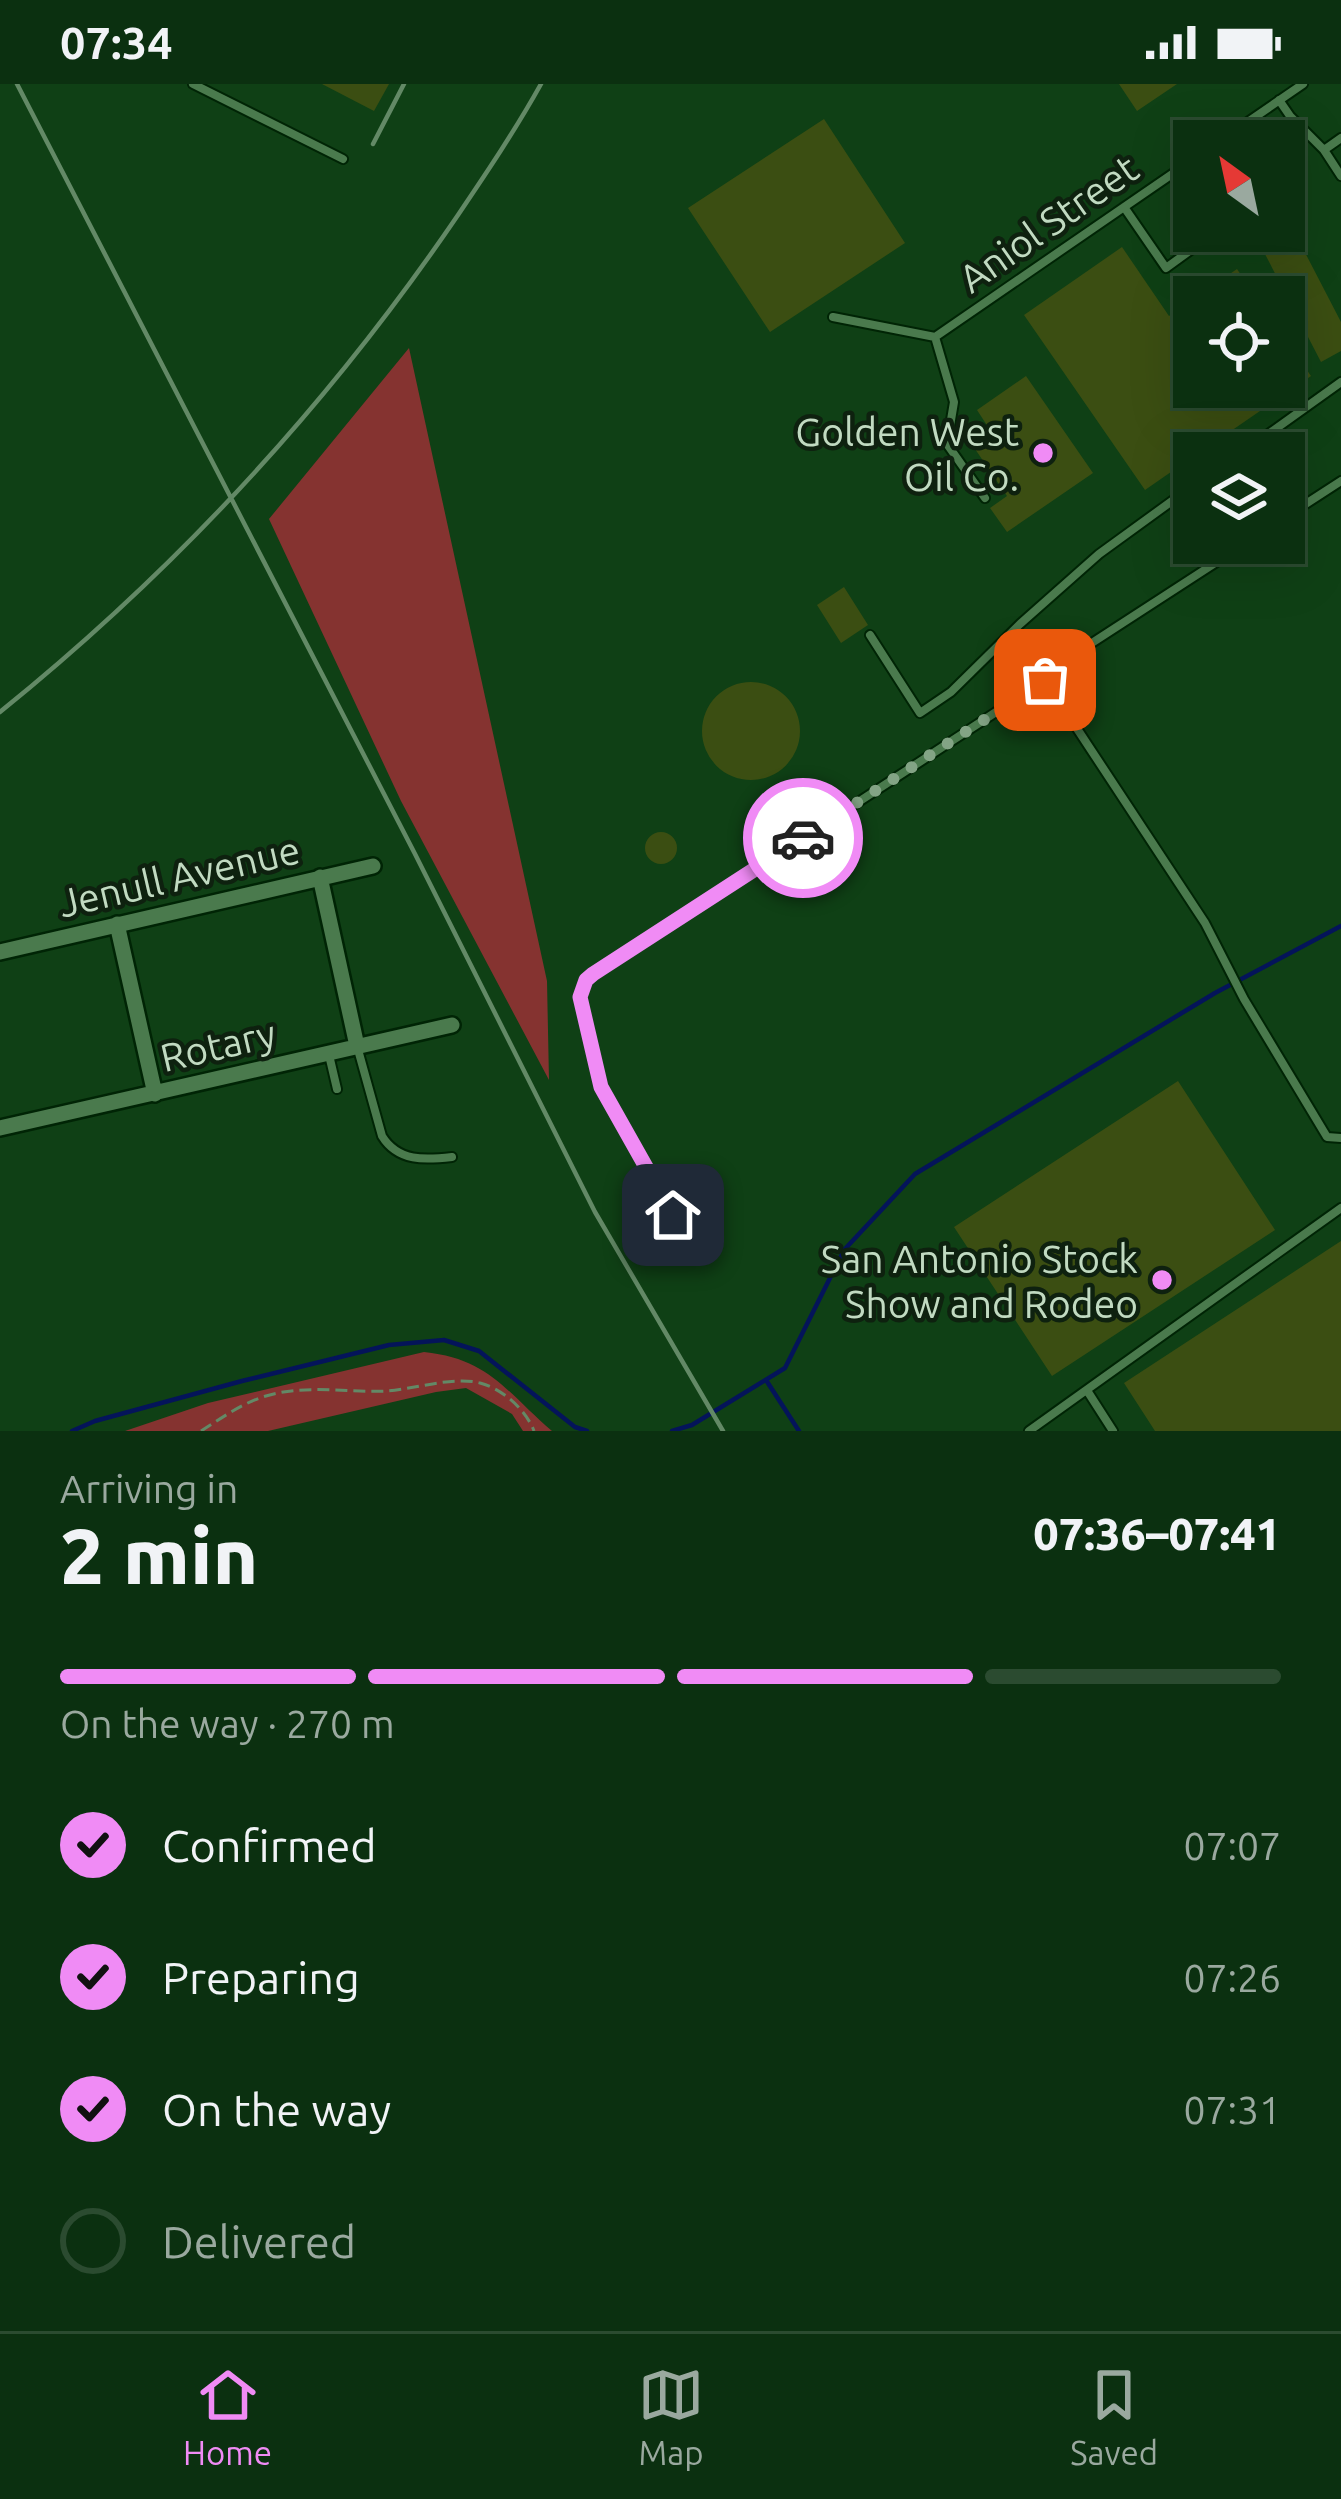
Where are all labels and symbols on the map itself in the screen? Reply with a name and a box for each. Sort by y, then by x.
north arrow [1173,120,1305,252]
street label: Aniol Street [950,146,1146,300]
place label: Golden West Oil Co. [795,410,1019,498]
marker: Golden West Oil Co. [1030,440,1056,466]
pin [994,629,1096,731]
courier [743,778,863,898]
street label: Jenull Avenue [54,827,304,925]
street label: Rotary [156,1011,280,1079]
pin [622,1164,724,1266]
place label: San Antonio Stock Show and Rodeo [821,1237,1138,1325]
marker: San Antonio Stock Show and Rodeo [1149,1267,1175,1293]

